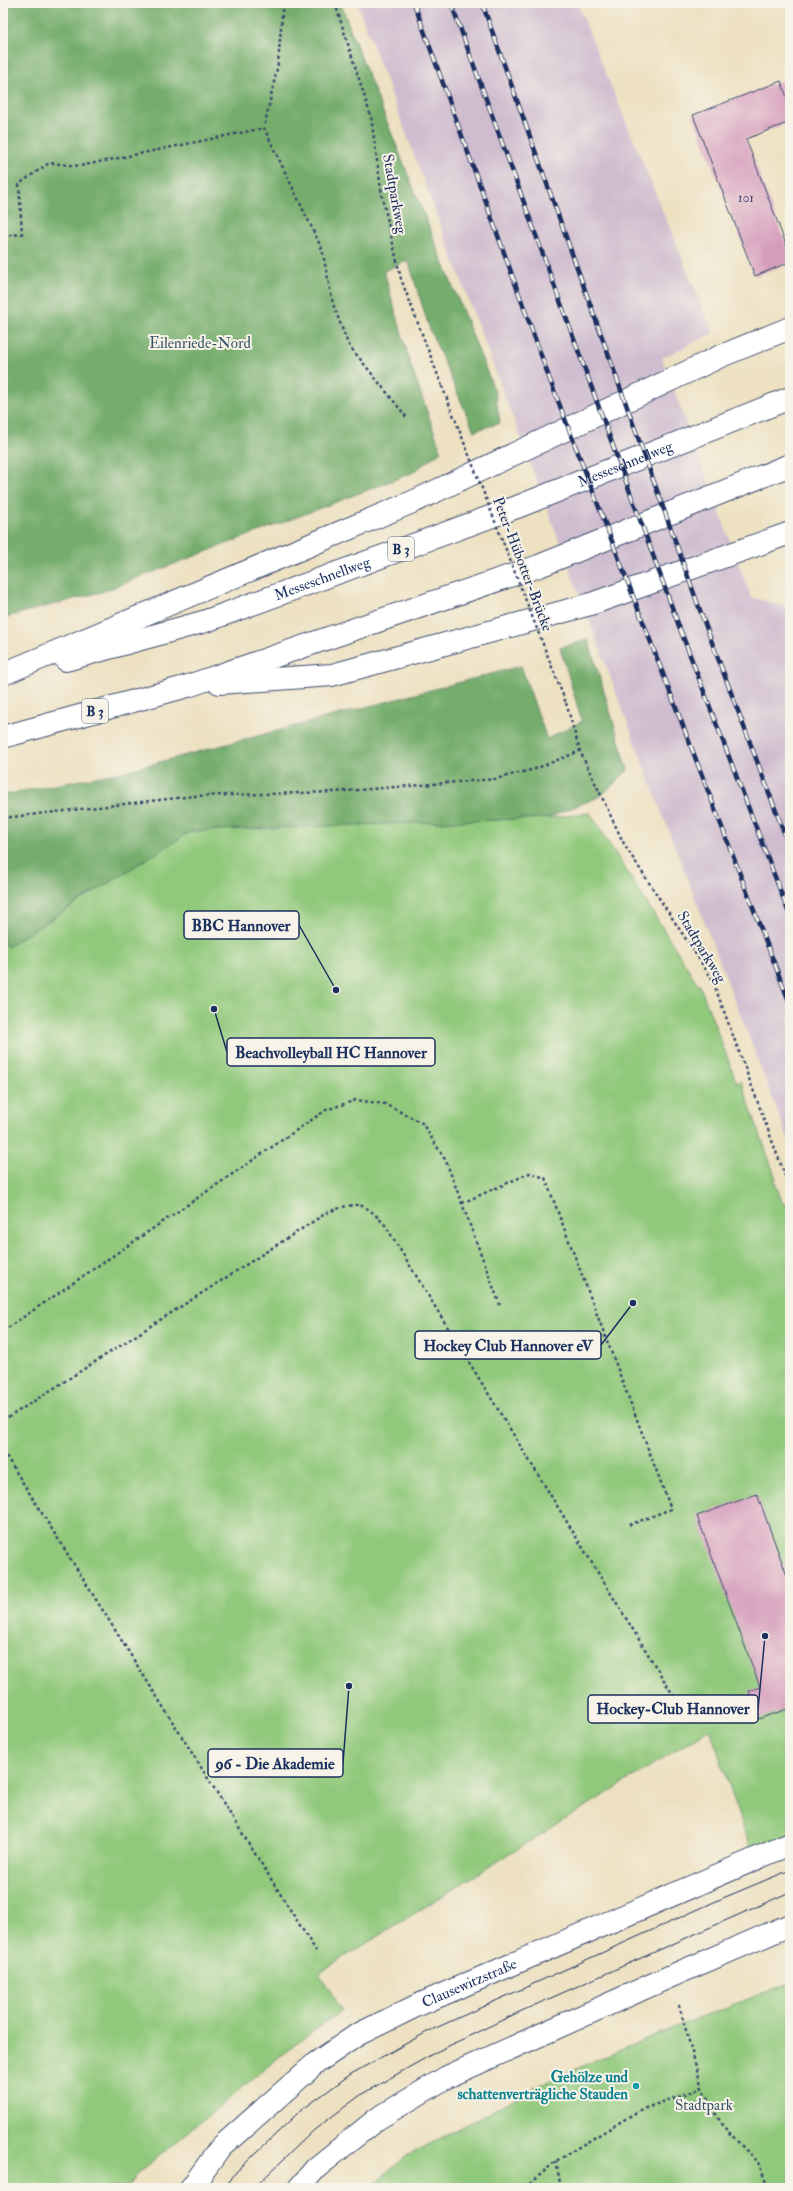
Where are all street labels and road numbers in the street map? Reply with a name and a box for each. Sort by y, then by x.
street label: Stadtparkweg [377,153,411,236]
street label: Messeschnellweg [575,437,676,492]
street label: Peter-Hübotter-Brücke [488,494,557,634]
road number: B 3 [388,537,414,561]
street label: Messeschnellweg [272,552,373,605]
road number: B 3 [82,699,108,723]
street label: Stadtparkweg [672,908,731,988]
street label: Clausewitzstraße [419,1954,520,2012]

